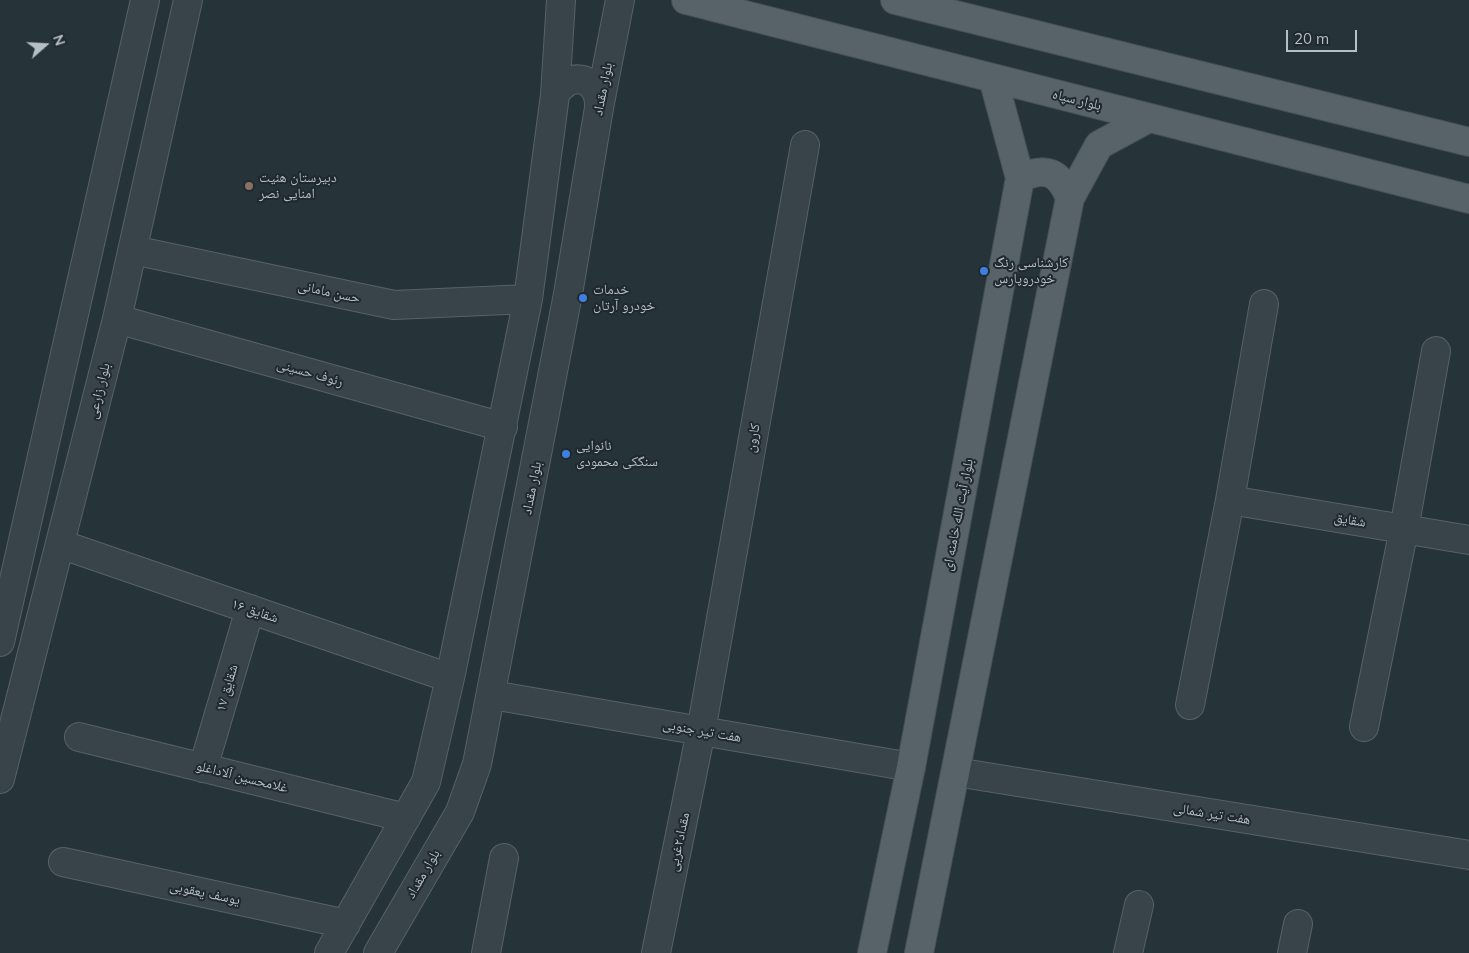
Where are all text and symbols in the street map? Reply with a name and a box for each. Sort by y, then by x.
north arrow [20,20,70,70]
scale bar [1289,20,1360,52]
text: 20 m [1294,29,1329,48]
text: N [49,32,69,48]
street label: بلوار مقداد [590,61,616,117]
street label: بلوار سپاه [1051,86,1103,114]
place label: دبیرستان هئیت امنایی نصر [259,170,337,202]
marker: دبیرستان هئیت امنایی نصر [243,180,255,192]
place label: کارشناسی رنگ خودروپارس [994,255,1068,288]
marker: کارشناسی رنگ خودروپارس [978,265,990,277]
street label: حسن مامانی [296,277,362,307]
place label: خدمات خودرو آرتان [593,282,655,314]
marker: خدمات خودرو آرتان [577,292,589,304]
street label: رئوف حسینی [275,356,345,390]
street label: بلوار زارعی [84,361,114,421]
street label: کارون [742,422,764,454]
place label: نانوایی سنگکی محمودی [576,438,658,471]
marker: نانوایی سنگکی محمودی [560,448,572,460]
street label: بلوار آیت الله خامنه ای [939,457,977,573]
street label: بلوار مقداد [519,460,545,516]
street label: شقایق [1333,509,1367,531]
street label: شقایق ۱۶ [229,595,281,627]
street label: شقایق ۱۷ [212,663,242,713]
street label: هفت تیر جنوبی [661,716,743,746]
street label: غلامحسین آلاداغلو [194,757,290,797]
street label: هفت تیر شمالی [1172,800,1252,828]
street label: مقداد۲غربی [665,811,693,873]
street label: بلوار مقداد [402,847,444,901]
street label: یوسف یعقوبی [168,877,242,909]

